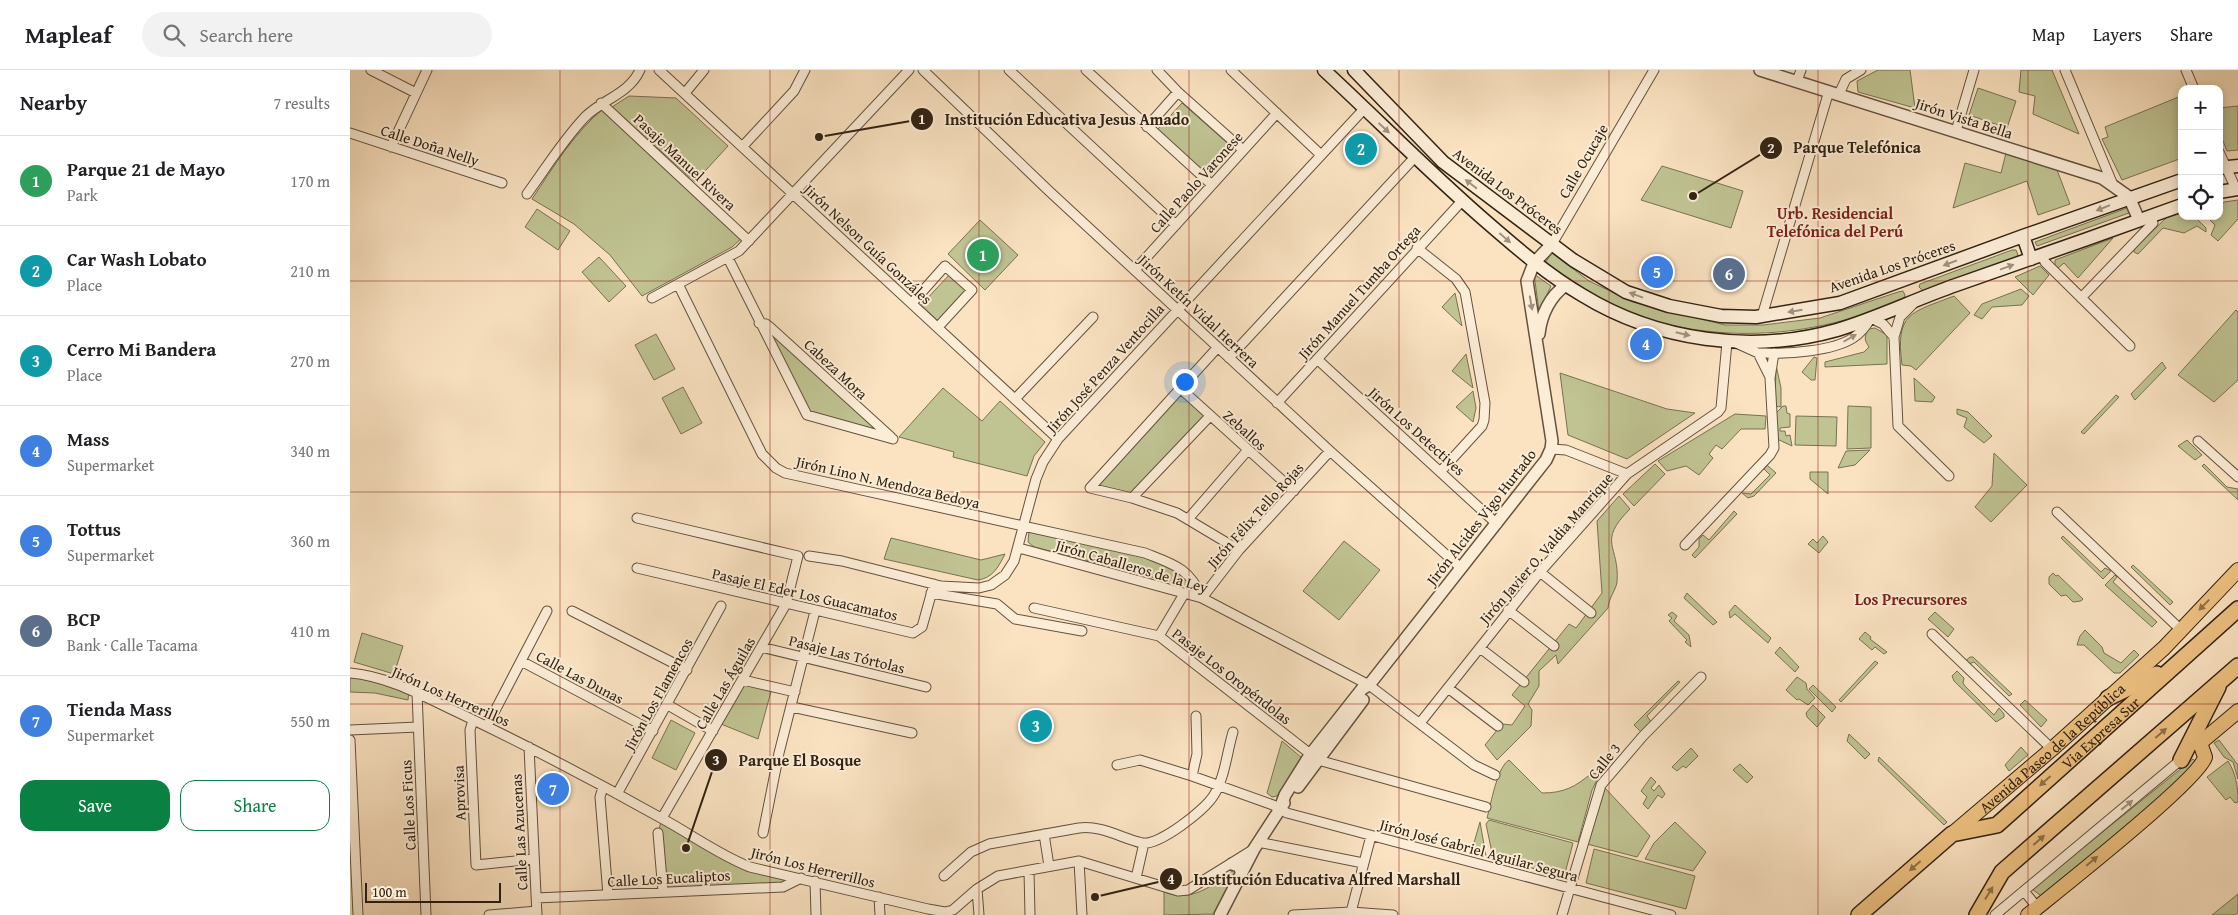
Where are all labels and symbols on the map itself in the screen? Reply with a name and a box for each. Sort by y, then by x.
street label: Jirón Vista Bella [1911,92,2015,144]
callout: Institución Educativa Jesus Amado [910,104,1199,135]
text: Institución Educativa Jesus Amado [945,107,1190,131]
text: 1 [918,108,926,129]
street label: Pasaje Manuel Rivera [629,109,741,215]
street label: Calle Doña Nelly [378,119,482,171]
street label: Calle Ocucaje [1553,120,1613,202]
one-way arrow [1378,122,1390,134]
street label: Calle Paolo Varonese [1145,127,1247,237]
pin: 2 [1345,130,1377,168]
callout: Parque Telefónica [1758,132,1931,163]
text: Parque Telefónica [1793,135,1922,159]
text: 2 [1767,137,1775,158]
street label: Avenida Los Próceres [1449,143,1567,239]
street label: Jirón Nelson Guía Gonzáles [798,178,937,309]
one-way arrow [1464,178,1477,189]
district label: Urb. Residencial Telefónica del Perú [1767,201,1904,243]
one-way arrow [2095,204,2110,212]
street label: Jirón Manuel Tumba Ortega [1292,220,1425,365]
one-way arrow [1498,232,1511,243]
street label: Avenida Los Próceres [1826,235,1958,297]
pin: 1 [967,236,999,274]
street label: Jirón Ketín Vidal Herrera [1133,248,1264,372]
pin: 5 [1641,253,1673,291]
pin: 6 [1713,255,1745,293]
one-way arrow [1942,259,1957,267]
one-way arrow [2000,263,2015,271]
one-way arrow [1628,291,1643,299]
one-way arrow [1527,296,1535,312]
street label: Jirón José Penza Ventocilla [1040,299,1169,439]
one-way arrow [1787,307,1803,315]
pin: 4 [1630,325,1662,363]
one-way arrow [1676,330,1691,338]
street label: Cabeza Mora [800,334,872,404]
one-way arrow [1844,334,1857,343]
your location [1172,369,1198,395]
street label: Jirón Los Detectives [1363,381,1470,480]
street label: Zeballos [1219,405,1271,455]
street label: Jirón Alcides Vigo Hurtado [1420,444,1541,591]
street label: Jirón Lino N. Mendoza Bedoya [792,450,982,513]
street label: Jirón Félix Tello Rojas [1200,457,1308,574]
street label: Jirón Javier O. Valdia Manrique [1473,468,1618,630]
street label: Jirón Caballeros de la Ley [1051,534,1211,598]
street label: Pasaje El Eder Los Guacamatos [710,562,900,626]
district label: Los Precursores [1855,587,1967,611]
one-way arrow [2198,599,2210,611]
street label: Pasaje Los Oropéndolas [1168,623,1296,729]
street label: Pasaje Las Tórtolas [787,629,907,679]
street label: Calle Las Águilas [690,633,760,733]
street label: Jirón Los Flamencos [617,634,698,756]
street label: Calle Las Dunas [533,645,628,709]
street label: Jirón Los Herrerillos [387,660,513,732]
street label: Avenida Paseo de la República [1974,678,2129,817]
street label: Via Expresa Sur [2057,692,2144,773]
pin: 3 [1020,707,1052,745]
one-way arrow [2154,728,2167,739]
street label: Calle 3 [1583,738,1625,784]
callout: Parque El Bosque [704,745,871,776]
text: Parque El Bosque [739,748,861,772]
text: 3 [712,749,720,770]
street label: Calle Los Ficus [395,759,421,851]
street label: Aprovisa [448,765,470,821]
pin: 7 [537,770,569,808]
street label: Calle Las Azucenas [505,773,533,891]
one-way arrow [2039,776,2052,787]
one-way arrow [2120,799,2132,811]
street label: Jirón José Gabriel Aguilar Segura [1376,813,1581,887]
one-way arrow [2032,835,2045,846]
street label: Jirón Los Herrerillos [747,841,877,893]
one-way arrow [2085,856,2098,867]
one-way arrow [1909,860,1921,871]
callout: Institución Educativa Alfred Marshall [1159,863,1471,894]
street label: Calle Los Eucaliptos [607,864,731,892]
text: Institución Educativa Alfred Marshall [1193,867,1461,891]
text: 4 [1167,868,1175,889]
scale bar [365,880,501,903]
one-way arrow [1984,887,1993,900]

